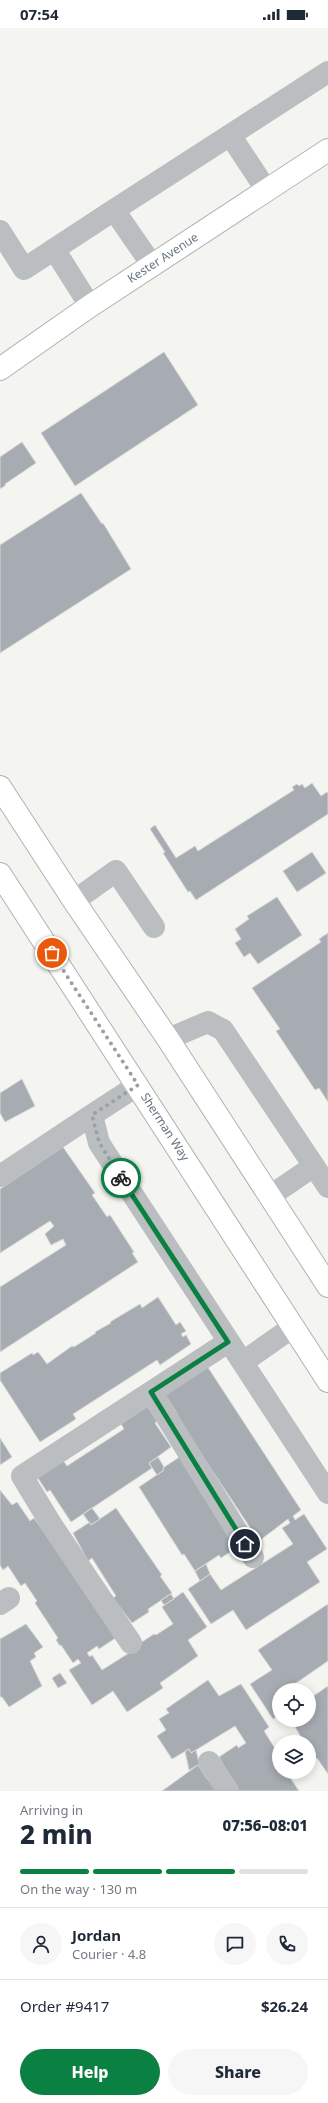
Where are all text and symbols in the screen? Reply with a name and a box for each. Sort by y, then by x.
text: 07:54 [20,4,59,24]
street label: Kester Avenue [124,228,202,287]
pin [35,936,69,970]
icon: bag [41,942,63,964]
street label: Sherman Way [137,1089,194,1165]
courier [101,1158,141,1198]
icon: bike [110,1167,132,1189]
pin [228,1527,262,1561]
icon: home [234,1533,256,1555]
map controls [272,1683,316,1779]
button: locate [272,1683,316,1727]
button: layers [272,1735,316,1779]
text: Arriving in [20,1801,83,1819]
text: 07:56–08:01 [223,1815,308,1835]
text: 2 min [20,1816,93,1852]
text: On the way · 130 m [20,1880,137,1898]
button: person [20,1923,62,1965]
button: chat [214,1923,256,1965]
button: phone [266,1923,308,1965]
text: Jordan [72,1925,121,1945]
text: Courier · 4.8 [72,1945,146,1963]
text: Order #9417 [20,1996,109,2016]
text: $26.24 [261,1996,308,2016]
button: Help [20,2049,160,2095]
button: Share [168,2049,308,2095]

